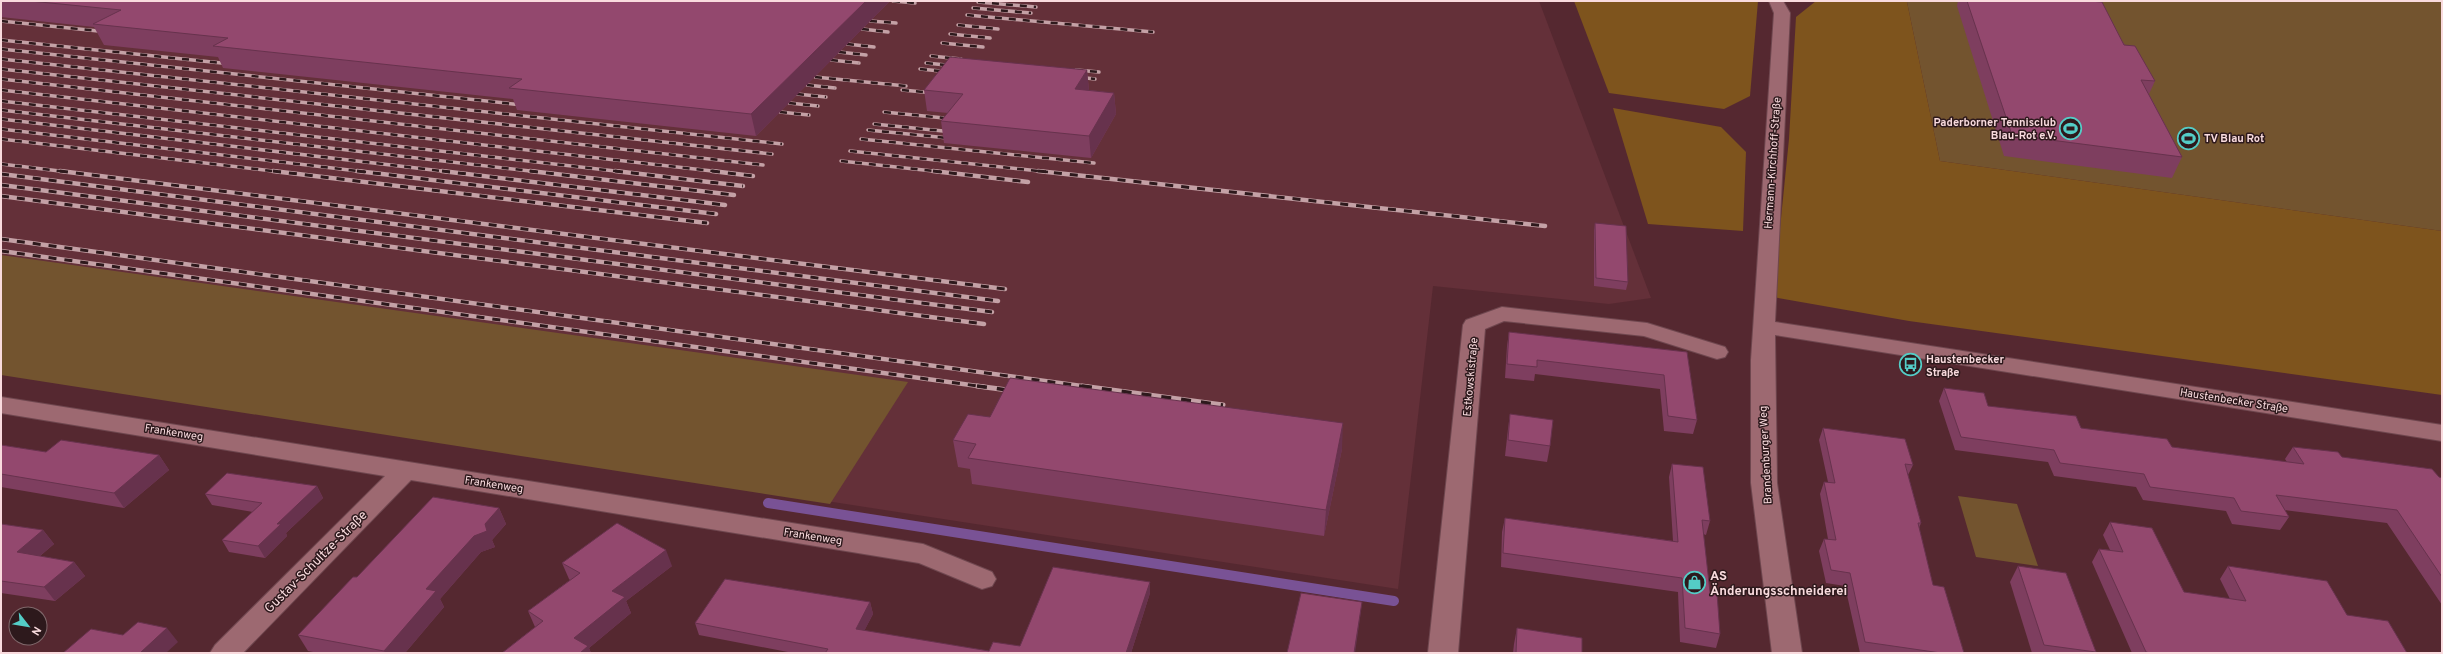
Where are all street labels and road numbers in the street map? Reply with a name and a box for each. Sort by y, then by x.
street label: Hermann-Kirchhoff-Straße [1761,97,1785,229]
street label: Estkowskistraße [1461,337,1481,417]
street label: Haustenbecker Straße [2179,386,2289,416]
street label: Brandenburger Weg [1756,405,1776,505]
street label: Frankenweg [143,421,204,445]
street label: Frankenweg [463,473,524,497]
street label: Gustav-Schultze-Straße [262,508,371,617]
street label: Frankenweg [782,525,843,549]

